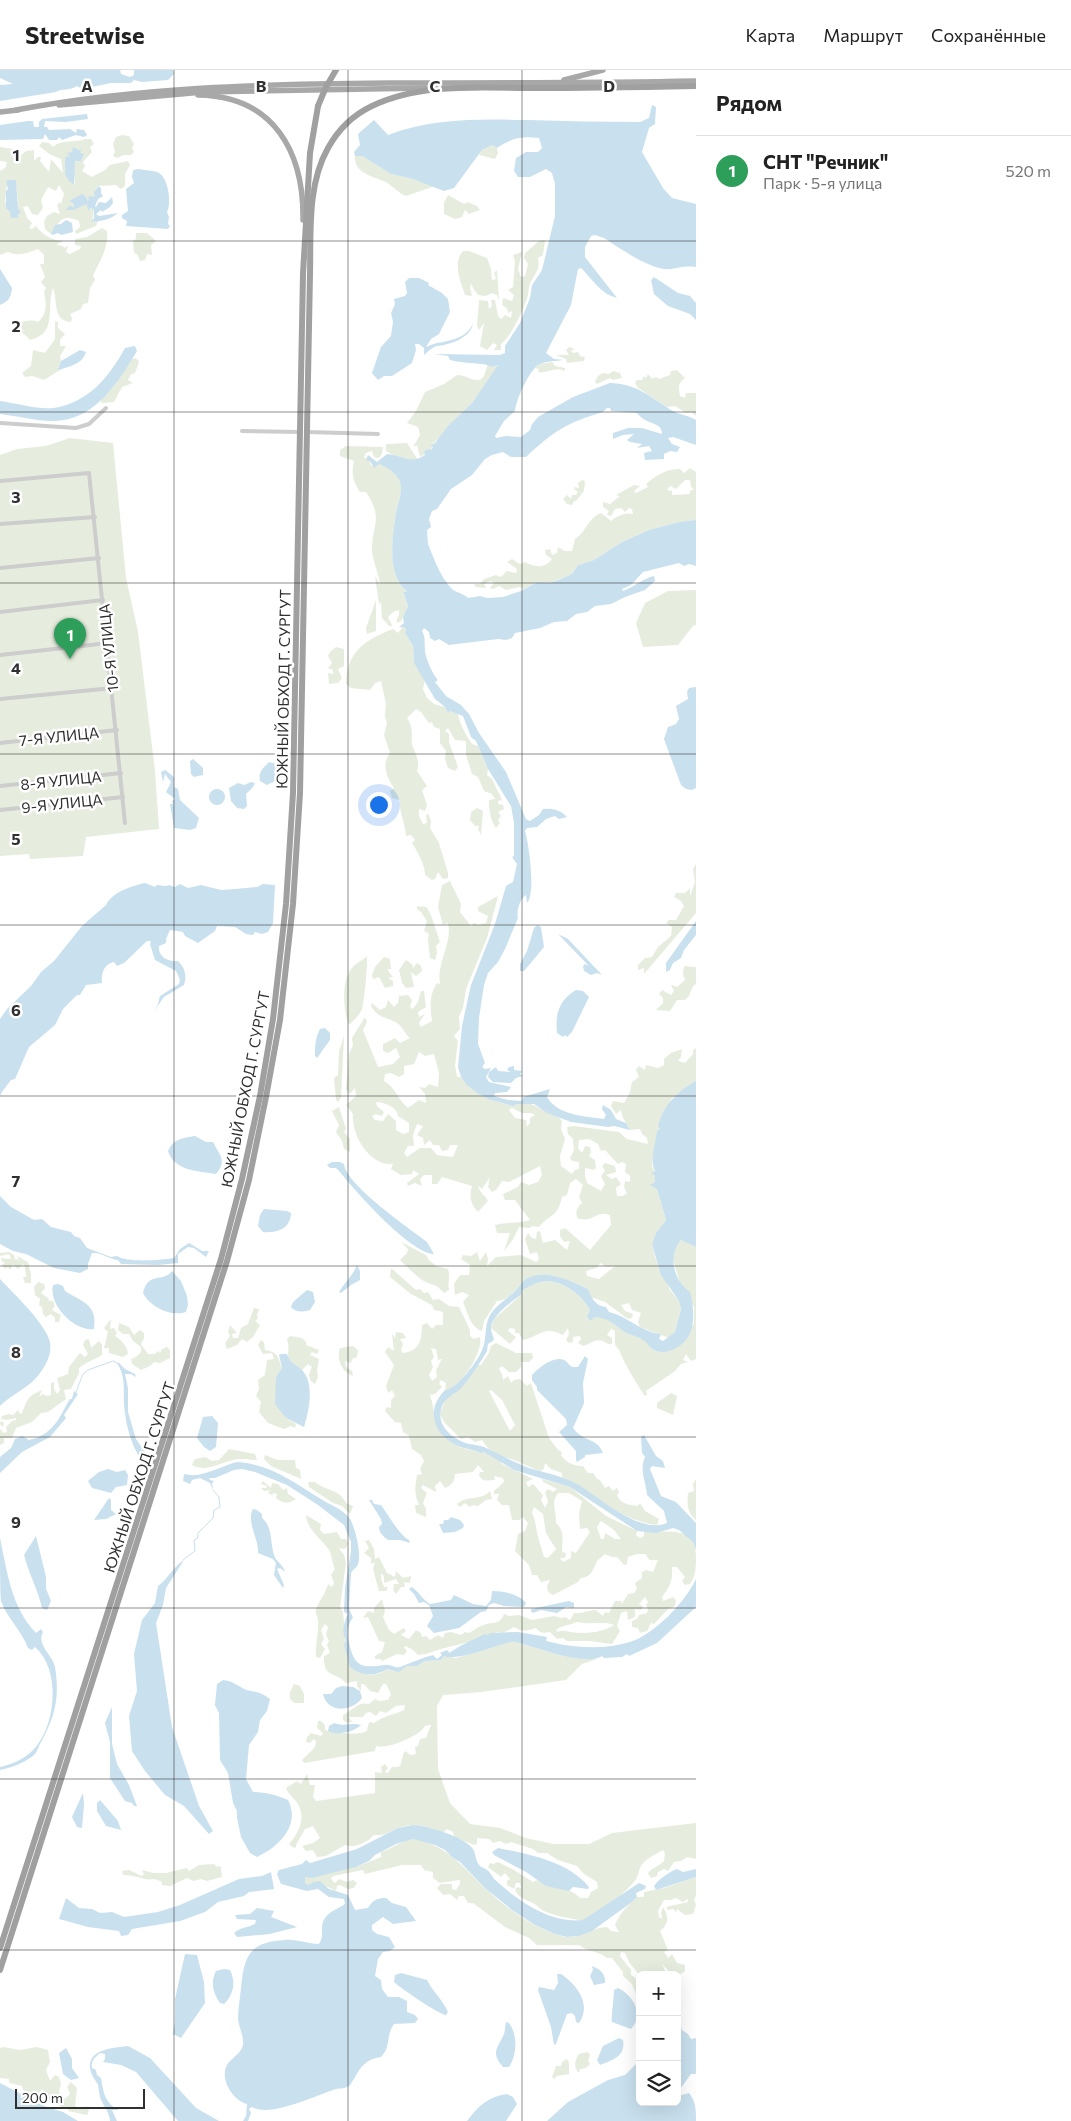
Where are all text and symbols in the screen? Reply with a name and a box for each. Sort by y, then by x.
text: Streetwise [25,20,145,49]
text: Карта [746,24,795,46]
text: Маршрут [823,24,903,46]
text: Сохранённые [931,24,1046,46]
text: A [81,76,93,95]
text: B [256,76,267,95]
text: C [430,76,441,95]
text: D [603,76,615,95]
text: Рядом [716,90,782,115]
text: 1 [12,145,20,164]
text: СНТ "Речник" [763,150,888,173]
text: 1 [728,161,736,180]
text: 520 m [1006,161,1051,180]
text: Парк · 5-я улица [763,173,882,192]
text: 2 [11,316,21,335]
text: 3 [11,487,21,506]
street label: ЮЖНЫЙ ОБХОД Г. СУРГУТ [272,589,294,789]
street label: 10-Я УЛИЦА [94,603,122,693]
pin: 1 [54,618,86,659]
text: 4 [11,658,21,677]
street label: 7-Я УЛИЦА [18,723,100,749]
street label: 8-Я УЛИЦА [20,767,102,793]
street label: 9-Я УЛИЦА [21,790,103,816]
your location [366,792,392,818]
text: 5 [11,829,21,848]
street label: ЮЖНЫЙ ОБХОД Г. СУРГУТ [217,989,273,1189]
text: 6 [11,1000,21,1019]
text: 7 [12,1171,21,1190]
text: 8 [11,1342,21,1361]
street label: ЮЖНЫЙ ОБХОД Г. СУРГУТ [100,1379,179,1575]
text: 9 [11,1512,21,1531]
map controls [636,1971,681,2106]
button: + [636,1971,681,2016]
button: − [636,2016,681,2061]
button: layers [636,2061,681,2106]
scale bar [15,2086,145,2109]
text: 200 m [22,2089,63,2106]

